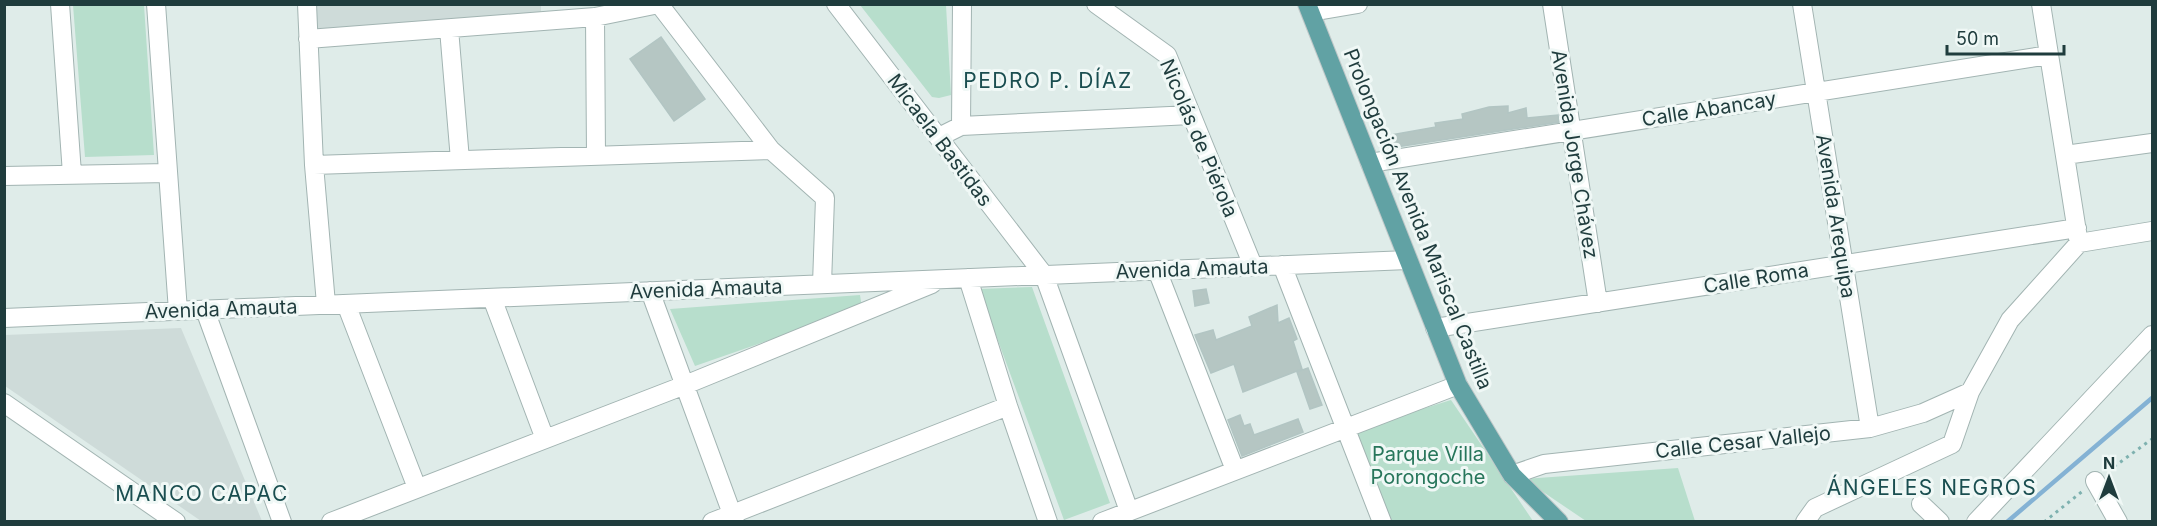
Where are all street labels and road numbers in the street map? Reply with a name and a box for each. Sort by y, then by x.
street label: Prolongación Avenida Mariscal Castilla [1338,45,1498,393]
street label: Avenida Jorge Chávez [1547,48,1603,260]
street label: Nicolás de Piérola [1155,55,1243,221]
street label: Micaela Bastidas [882,69,998,211]
street label: Calle Abancay [1640,87,1778,131]
street label: Avenida Arequipa [1811,132,1861,300]
street label: Avenida Amauta [1115,254,1269,284]
street label: Calle Roma [1702,258,1810,298]
street label: Avenida Amauta [629,274,783,304]
street label: Avenida Amauta [144,294,298,324]
street label: Calle Cesar Vallejo [1654,421,1832,463]

